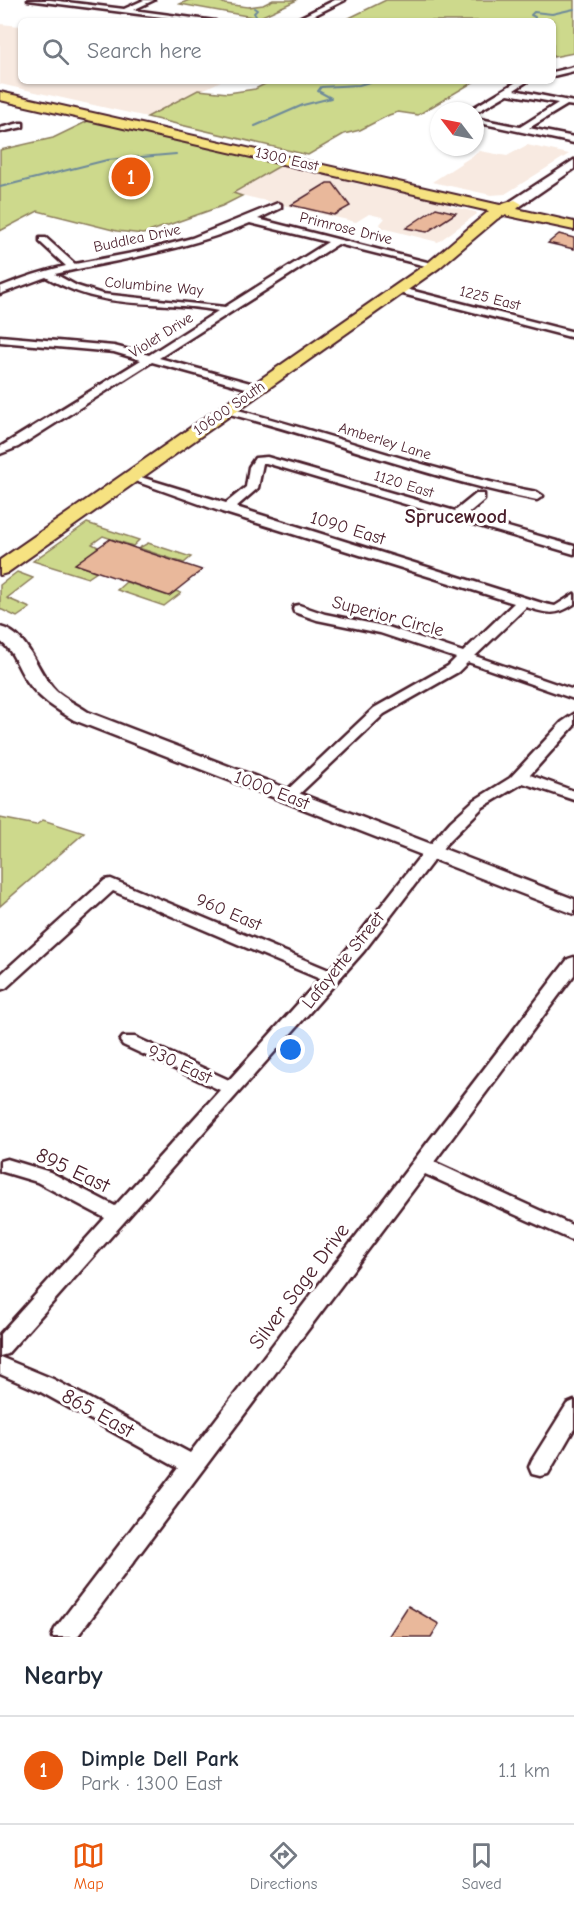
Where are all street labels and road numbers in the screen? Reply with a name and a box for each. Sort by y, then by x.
street label: 1300 East [254,143,321,175]
street label: Primrose Drive [298,208,395,248]
street label: Buddlea Drive [92,220,183,256]
street label: Columbine Way [104,273,204,299]
street label: 1225 East [458,282,523,314]
street label: Violet Drive [126,308,197,362]
street label: 10600 South [190,377,268,439]
street label: Amberley Lane [336,418,434,464]
street label: 1120 East [372,466,437,502]
street label: 1090 East [308,507,389,550]
street label: Superior Circle [330,591,446,642]
street label: 1000 East [231,767,313,815]
street label: 960 East [193,889,265,936]
street label: Lafayette Street [298,907,389,1013]
street label: 930 East [144,1040,216,1089]
street label: 895 East [32,1143,115,1198]
street label: Silver Sage Drive [244,1218,354,1354]
street label: 865 East [58,1383,139,1443]

